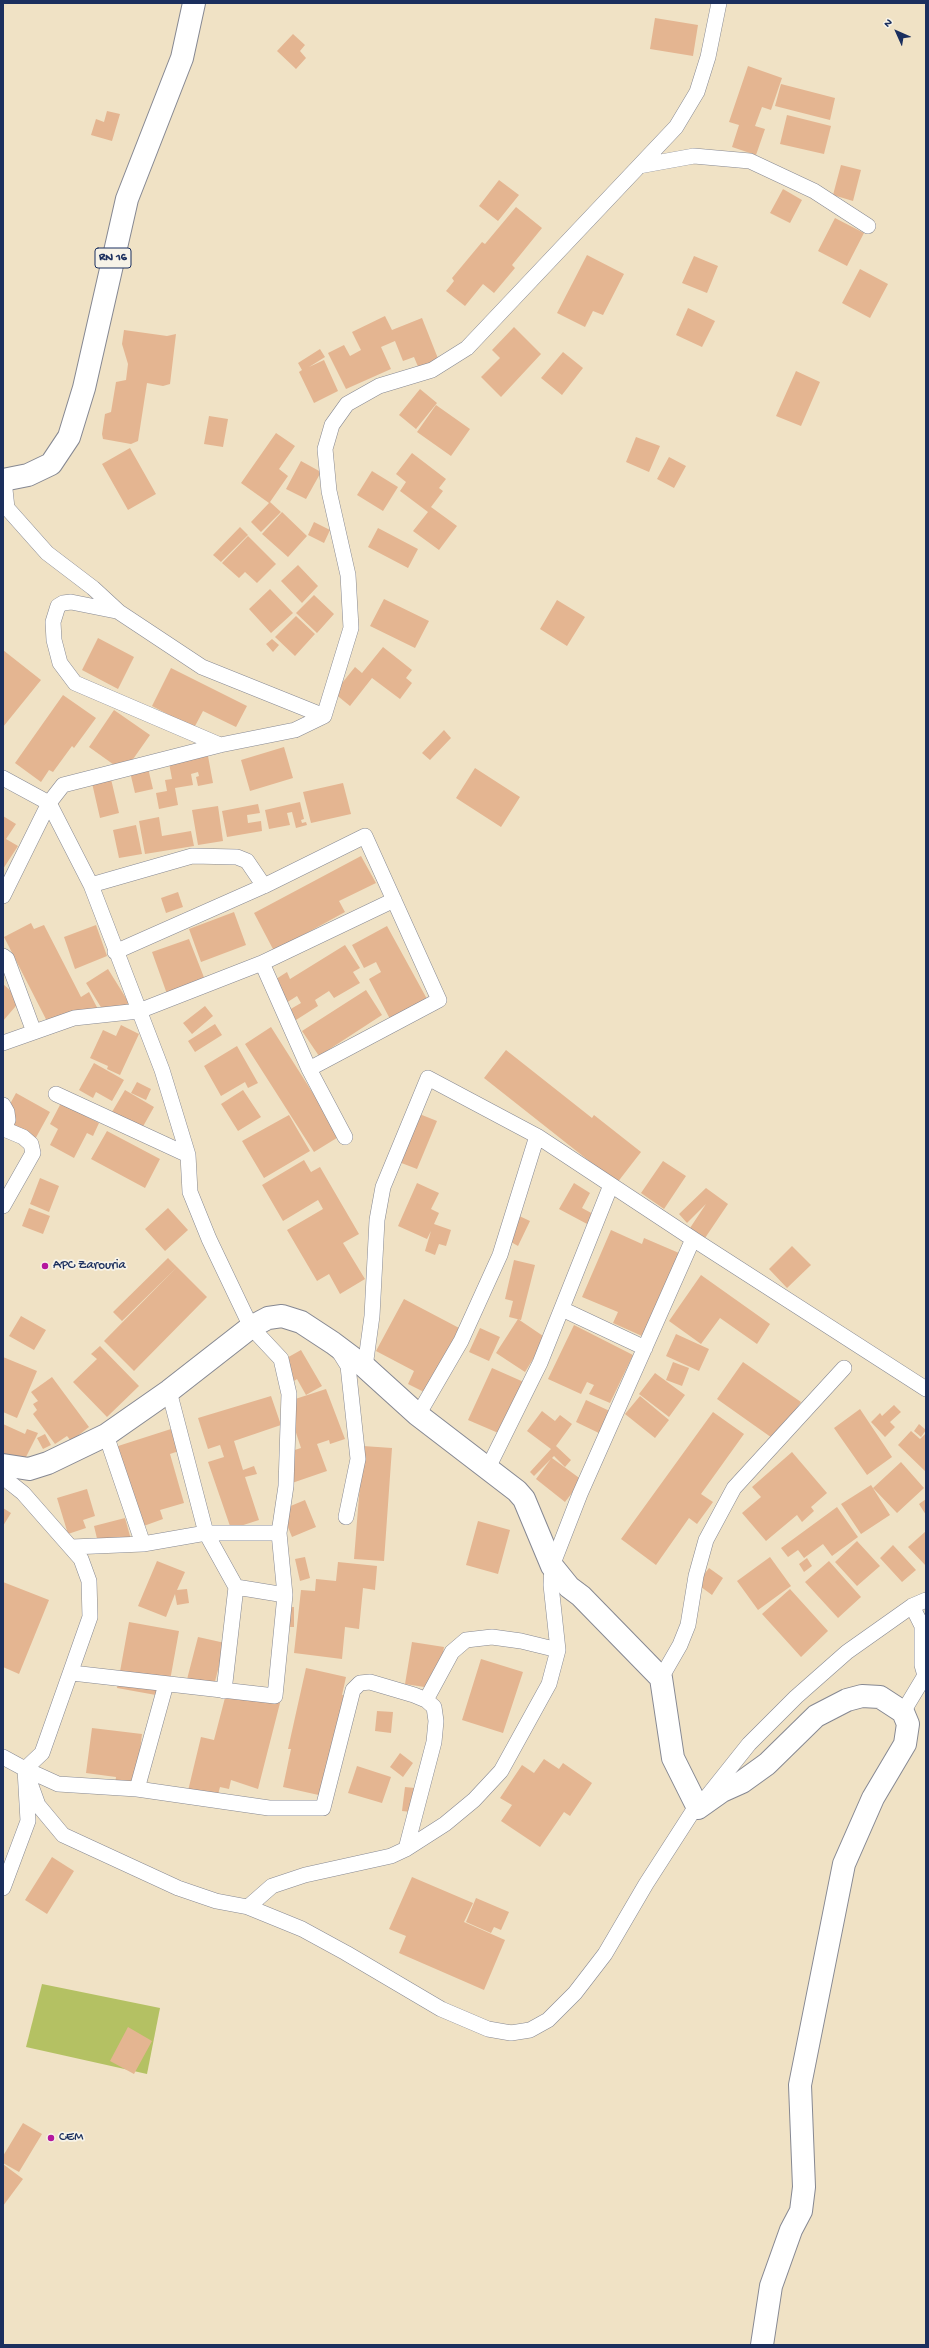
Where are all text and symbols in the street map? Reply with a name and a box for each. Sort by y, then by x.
north arrow [877,12,917,52]
text: N [882,17,895,30]
road number: RN 16 [95,248,131,268]
place label: APC Zarouria [53,1258,126,1274]
marker: APC Zarouria [40,1261,50,1271]
place label: CEM [59,2130,83,2146]
marker: CEM [46,2133,56,2143]

